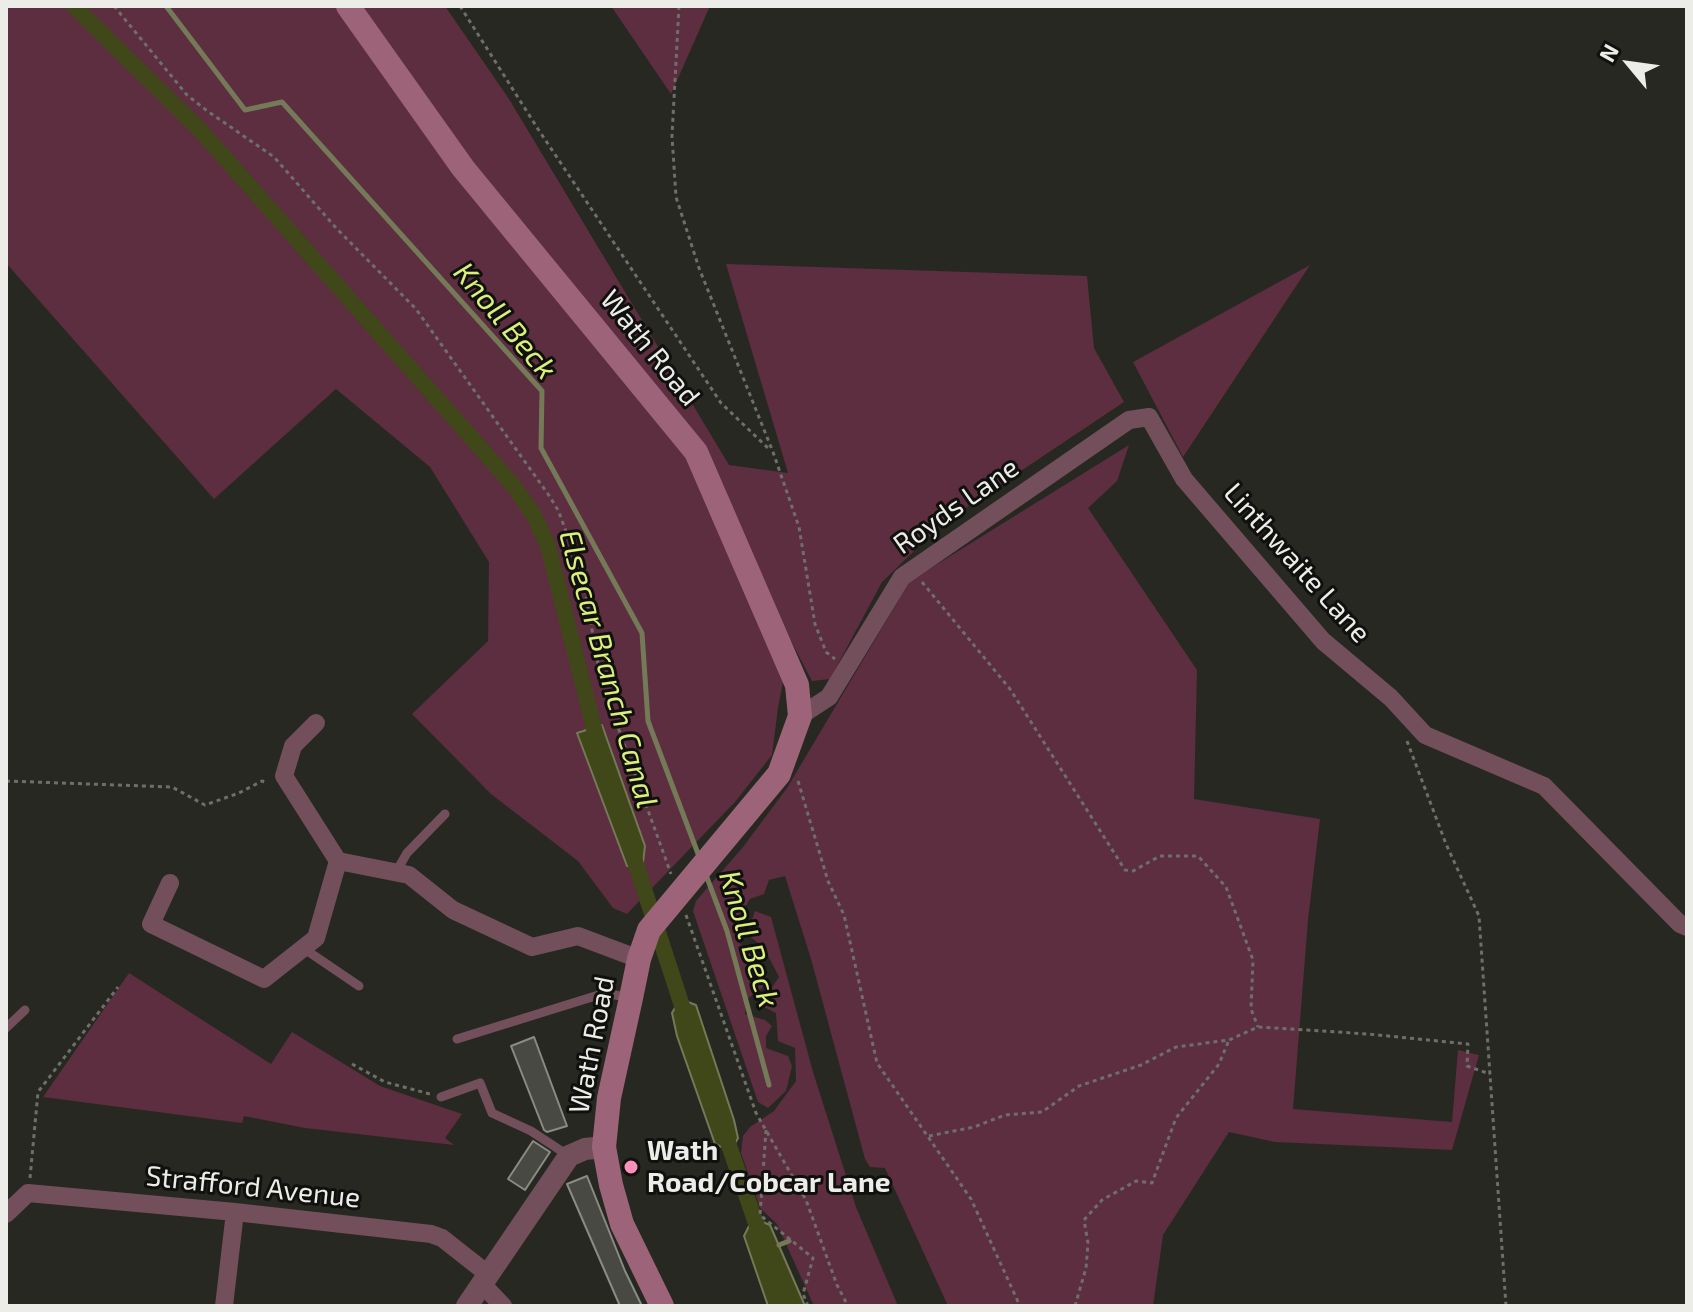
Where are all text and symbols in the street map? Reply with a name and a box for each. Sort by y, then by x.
north arrow [1589,24,1669,104]
text: N [1593,39,1623,66]
water label: Knoll Beck [446,255,564,387]
street label: Wath Road [593,283,707,413]
street label: Royds Lane [887,451,1025,561]
street label: Linthwaite Lane [1217,476,1377,650]
water label: Elsecar Branch Canal [551,526,665,812]
water label: Knoll Beck [711,866,787,1012]
street label: Wath Road [562,973,622,1117]
place label: Wath Road/Cobcar Lane [647,1134,891,1200]
marker: Wath Road/Cobcar Lane [622,1158,640,1176]
street label: Strafford Avenue [144,1159,362,1215]

